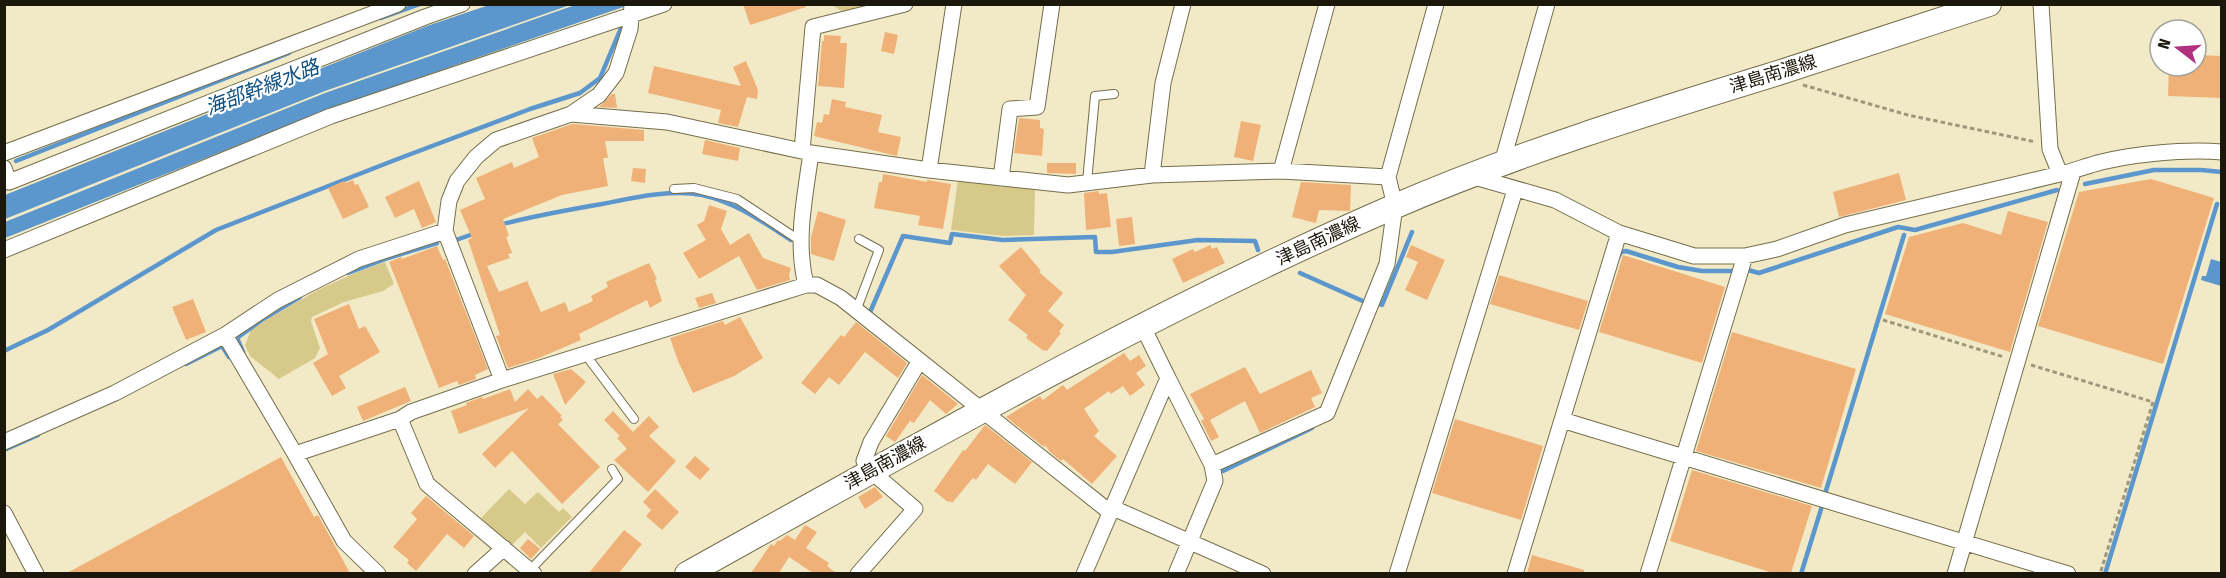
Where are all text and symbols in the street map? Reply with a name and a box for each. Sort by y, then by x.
north arrow [2148,18,2208,78]
text: N [2154,36,2175,51]
street label: 津島南濃線 [1727,50,1819,98]
water label: 海部幹線水路 [202,54,324,120]
street label: 津島南濃線 [1273,212,1363,270]
street label: 津島南濃線 [840,432,930,494]

